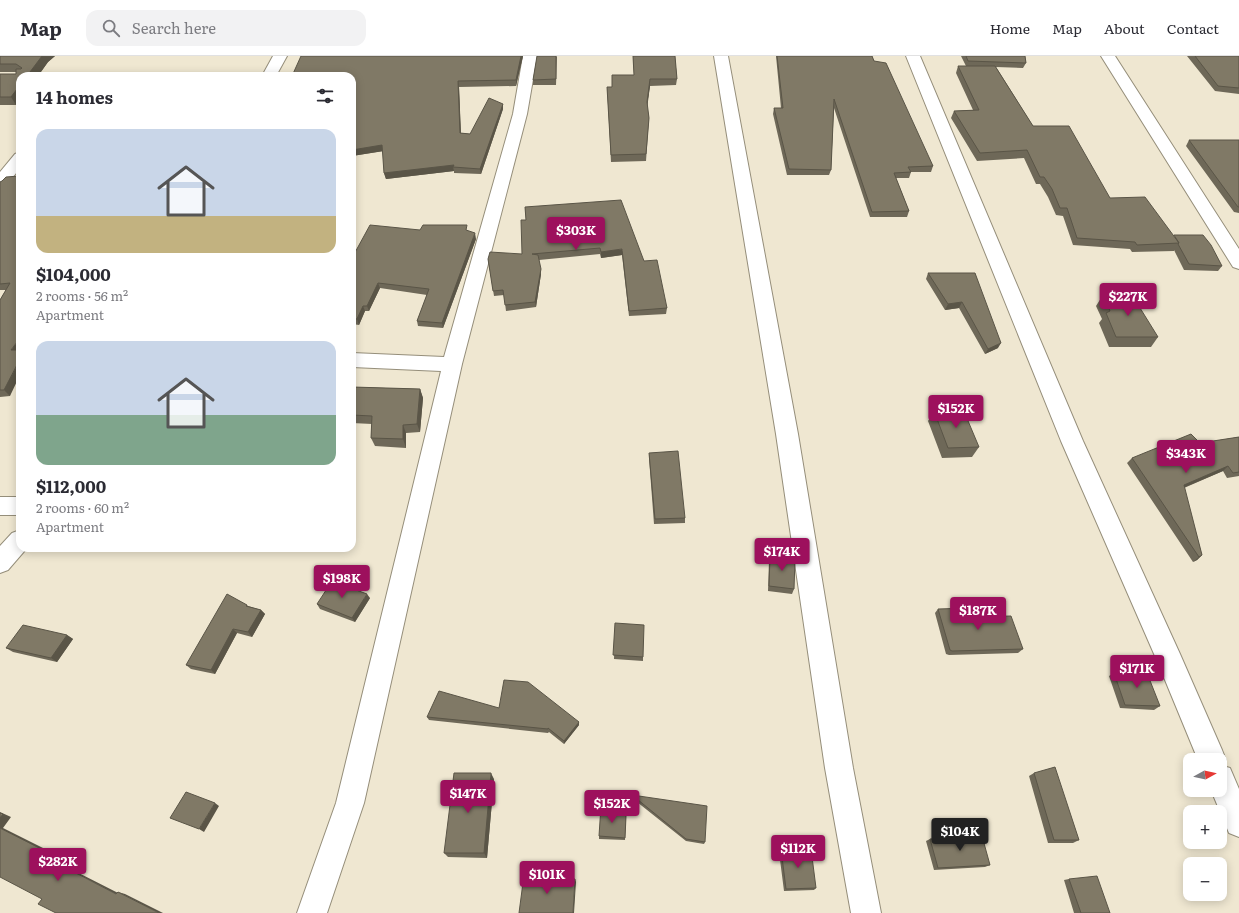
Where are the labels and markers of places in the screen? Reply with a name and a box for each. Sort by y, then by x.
pin: $303K [548,217,604,251]
pin: $227K [1100,283,1156,317]
pin: $152K [928,395,984,429]
pin: $343K [1158,440,1214,474]
pin: $174K [754,538,810,572]
pin: $198K [314,565,370,599]
pin: $187K [950,597,1006,631]
pin: $171K [1109,655,1165,689]
pin: $147K [440,780,496,814]
pin: $152K [584,790,640,824]
pin: $104K [932,818,988,852]
pin: $112K [770,835,826,869]
pin: $282K [30,848,86,882]
pin: $101K [519,861,575,895]

